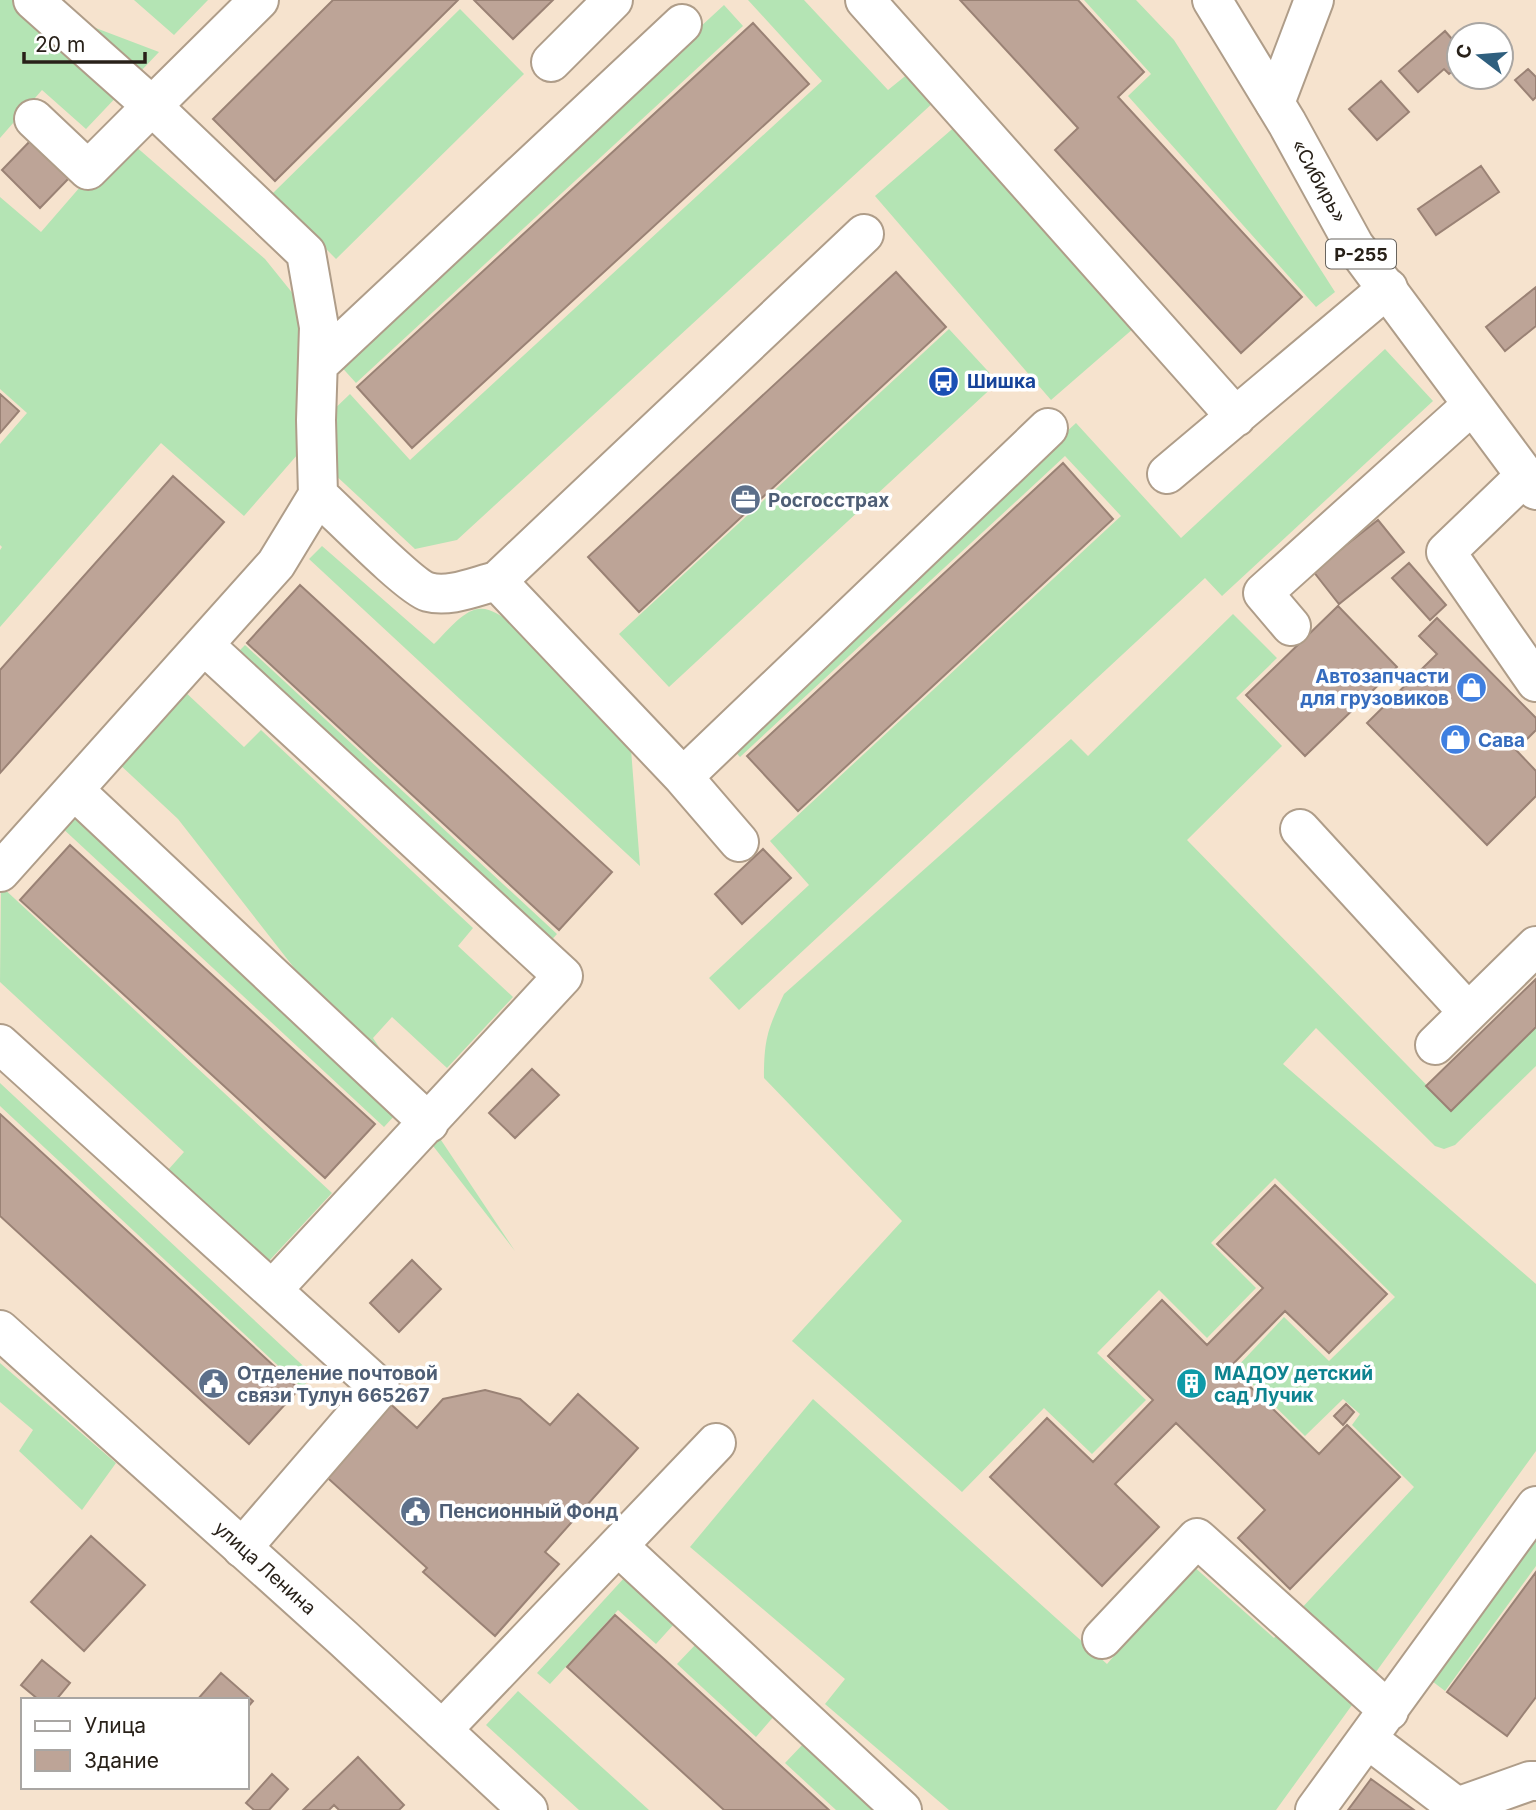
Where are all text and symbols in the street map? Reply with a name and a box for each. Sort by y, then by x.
scale bar [24,21,145,65]
north arrow [1445,21,1515,91]
text: 20 m [35,32,85,57]
text: С [1451,42,1477,61]
street label: «Сибирь» [1287,135,1351,227]
road number: Р-255 [1326,240,1396,268]
bus stop icon: Шишка [927,364,961,398]
place label: Шишка [967,370,1036,393]
office icon: Росгосстрах [728,483,762,517]
place label: Росгосстрах [768,489,889,512]
place label: Автозапчасти для грузовиков [1300,665,1449,710]
shop icon: Автозапчасти для грузовиков [1455,670,1489,704]
shop icon: Сава [1438,723,1472,757]
place label: Сава [1478,729,1525,752]
place label: Отделение почтовой связи Тулун 665267 [237,1362,438,1407]
place label: МАДОУ детский сад Лучик [1214,1362,1373,1407]
public building icon: Отделение почтовой связи Тулун 665267 [197,1367,231,1401]
building icon: МАДОУ детский сад Лучик [1174,1367,1208,1401]
public building icon: Пенсионный Фонд [399,1494,433,1528]
place label: Пенсионный Фонд [439,1500,619,1523]
street label: улица Ленина [209,1516,321,1620]
legend [21,1698,248,1789]
text: Улица [84,1713,146,1738]
text: Здание [84,1748,159,1773]

